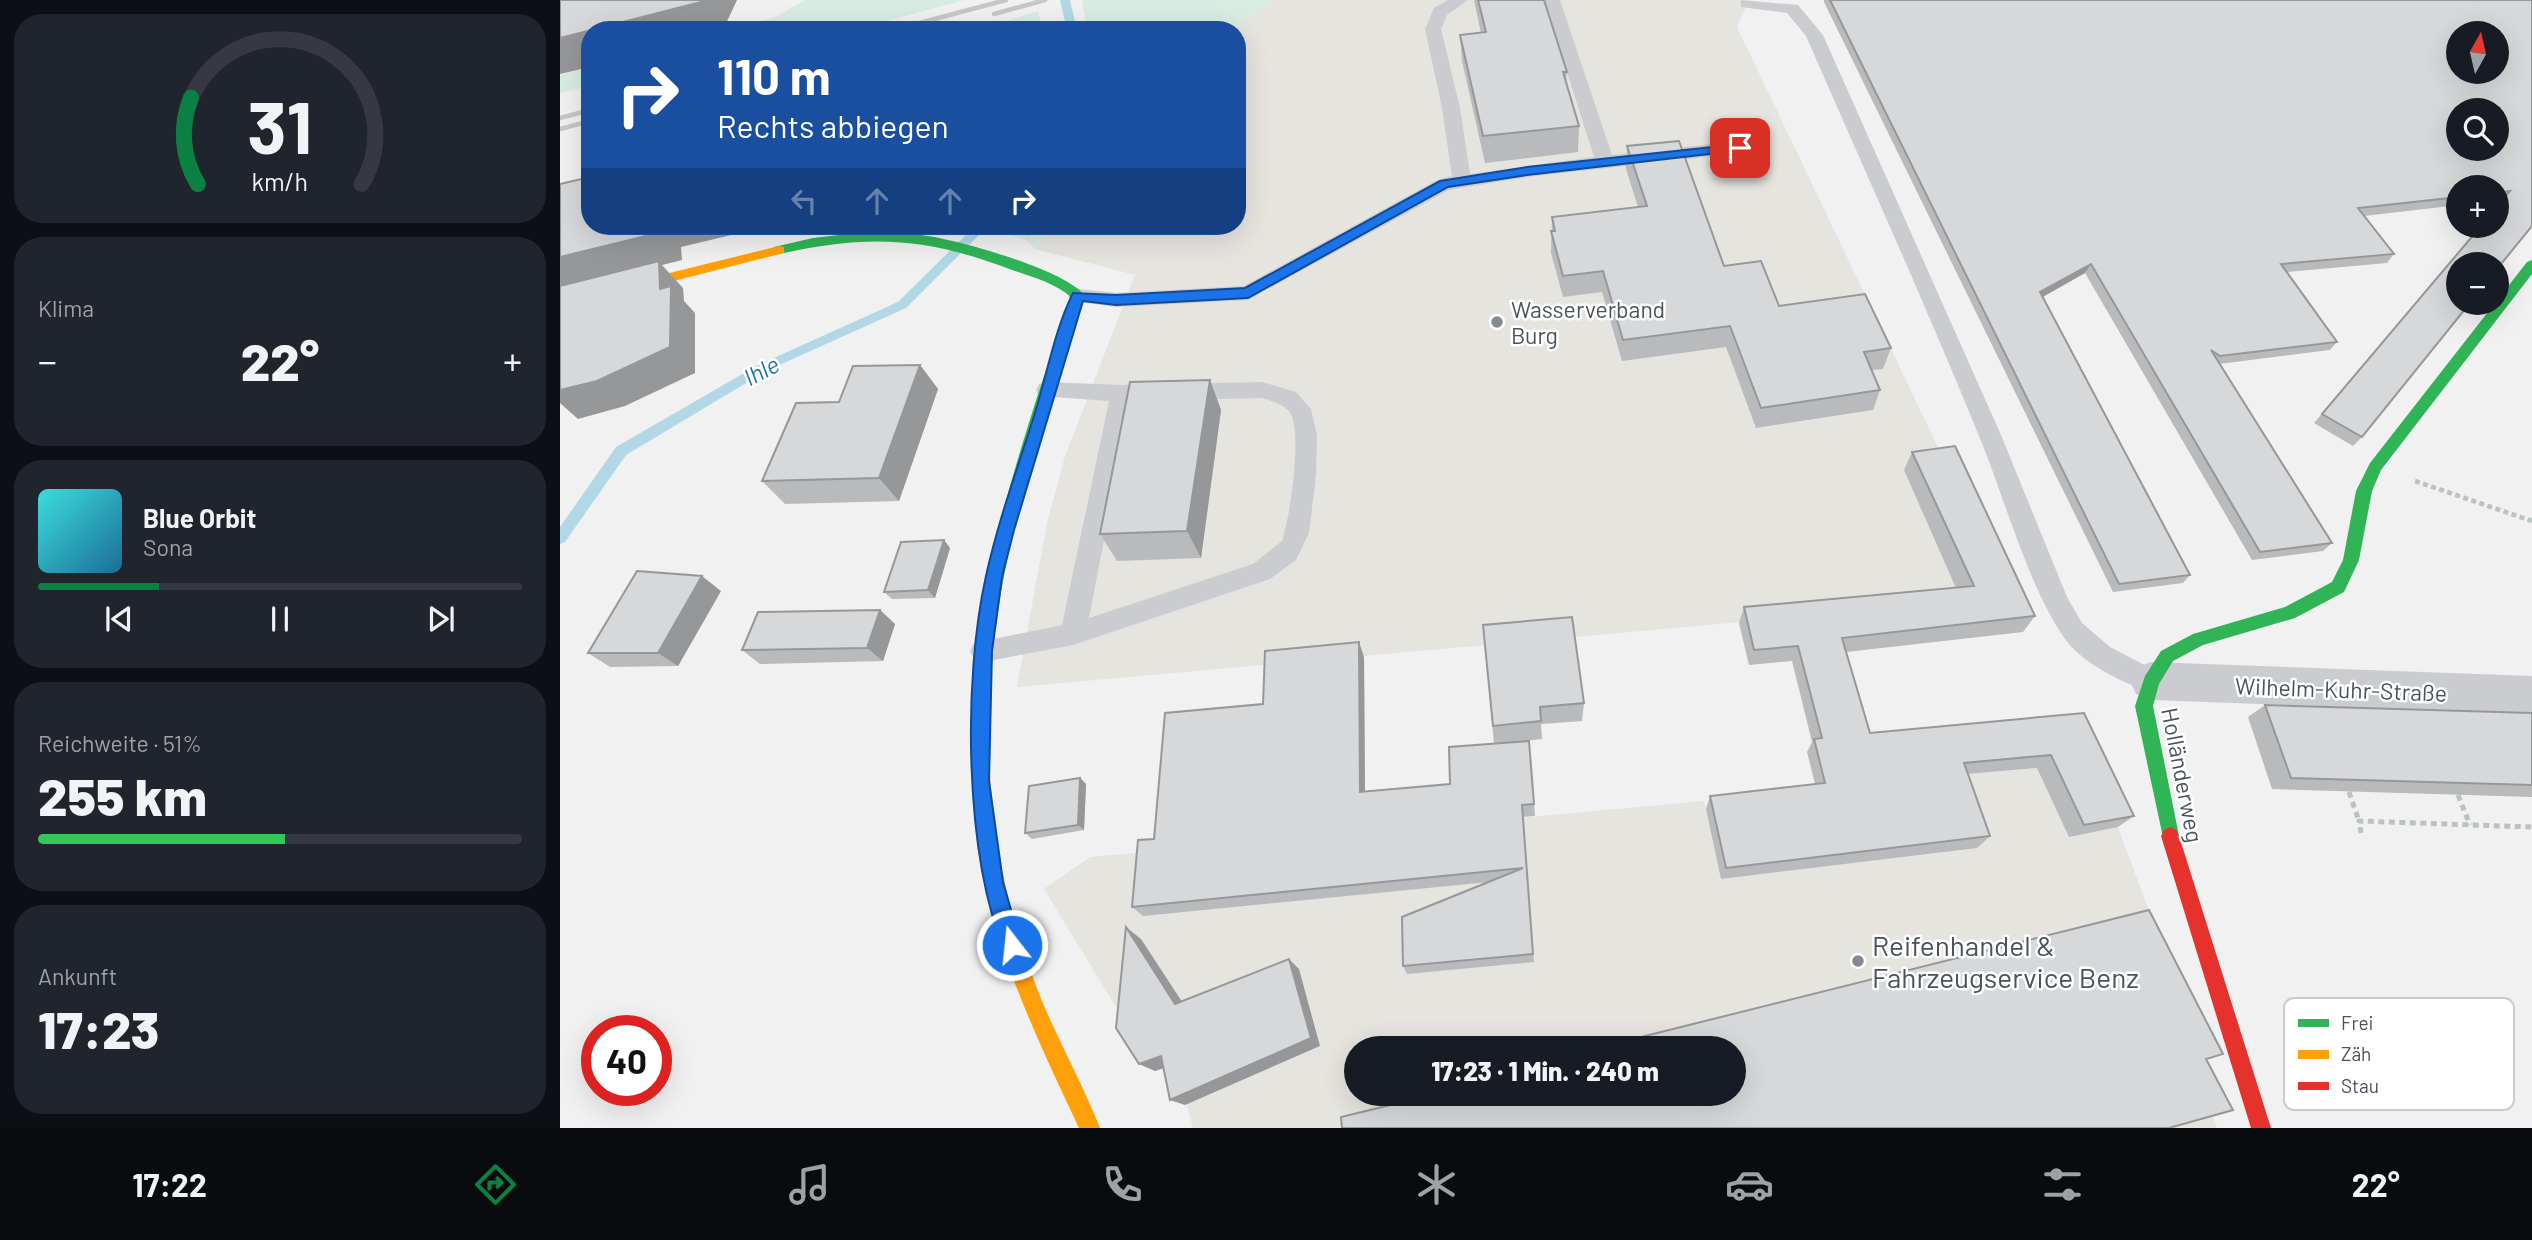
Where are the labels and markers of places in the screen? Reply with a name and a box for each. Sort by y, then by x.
pin [1710,118,1770,178]
place label: Wasserverband Burg [1511,295,1665,349]
marker: Wasserverband Burg [1489,314,1505,330]
place label: Reifenhandel & Fahrzeugservice Benz [1872,928,2139,994]
marker: Reifenhandel & Fahrzeugservice Benz [1850,953,1866,969]

